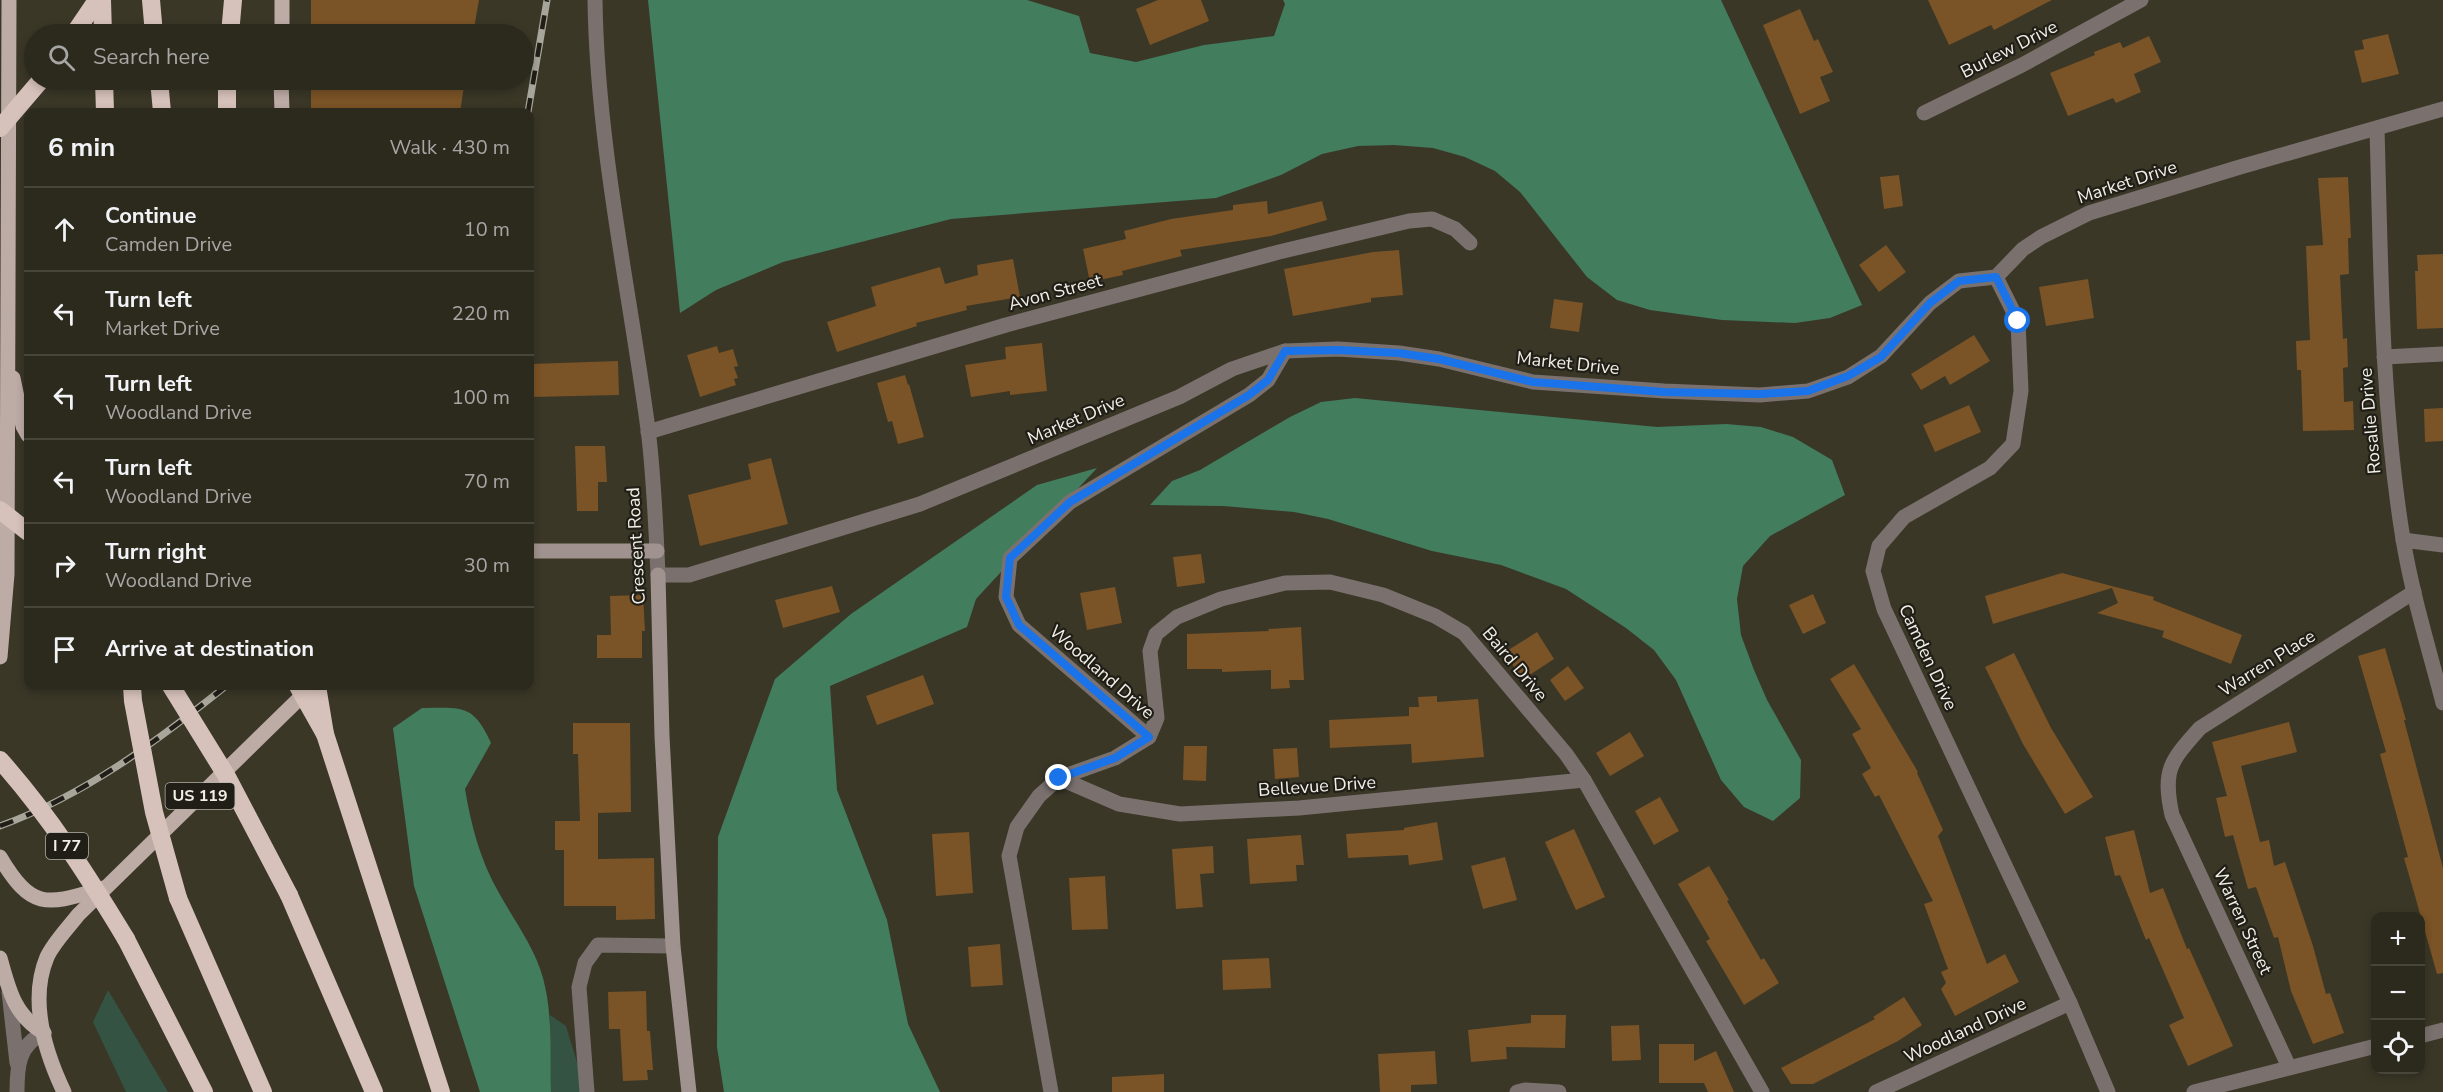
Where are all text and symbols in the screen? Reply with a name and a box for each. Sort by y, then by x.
street label: Burlew Drive [1956,14,2062,84]
search box [24,24,534,90]
icon: search [45,41,78,74]
text: Search here [93,42,210,72]
text: 6 min [48,130,115,165]
text: Walk · 430 m [390,134,510,161]
street label: Market Drive [2074,155,2180,209]
text: Continue [105,201,196,231]
icon: ahead [48,213,81,246]
text: 10 m [464,216,510,243]
text: Camden Drive [105,231,232,258]
street label: Avon Street [1006,268,1105,316]
text: Turn left [105,285,192,315]
icon: left [48,297,81,330]
text: 220 m [452,300,510,327]
route start [2004,307,2030,333]
text: Market Drive [105,315,220,342]
street label: Market Drive [1515,346,1621,380]
street label: Rosalie Drive [2353,367,2387,475]
text: Turn left [105,369,192,399]
icon: left [48,381,81,414]
text: 100 m [452,384,510,411]
street label: Market Drive [1024,388,1128,450]
text: Woodland Drive [105,399,252,426]
text: Turn left [105,453,192,483]
icon: left [48,465,81,498]
text: 70 m [464,468,510,495]
text: Woodland Drive [105,483,252,510]
street label: Crescent Road [621,487,651,605]
text: Turn right [105,537,206,567]
icon: right [48,549,81,582]
text: 30 m [464,552,510,579]
text: Woodland Drive [105,567,252,594]
street label: Camden Drive [1893,600,1963,714]
street label: Woodland Drive [1044,620,1160,724]
street label: Baird Drive [1477,622,1553,706]
street label: Warren Place [2214,624,2320,702]
icon: arrive [48,633,81,666]
text: Arrive at destination [105,634,314,664]
route end [1045,764,1071,790]
street label: Bellevue Drive [1257,770,1377,802]
road number: US 119 [166,783,234,809]
road number: I 77 [46,833,88,859]
street label: Warren Street [2208,864,2278,979]
map controls [2371,912,2425,1074]
button: + [2371,912,2425,966]
button: − [2371,966,2425,1020]
street label: Woodland Drive [1900,991,2030,1069]
button: locate [2371,1020,2425,1074]

